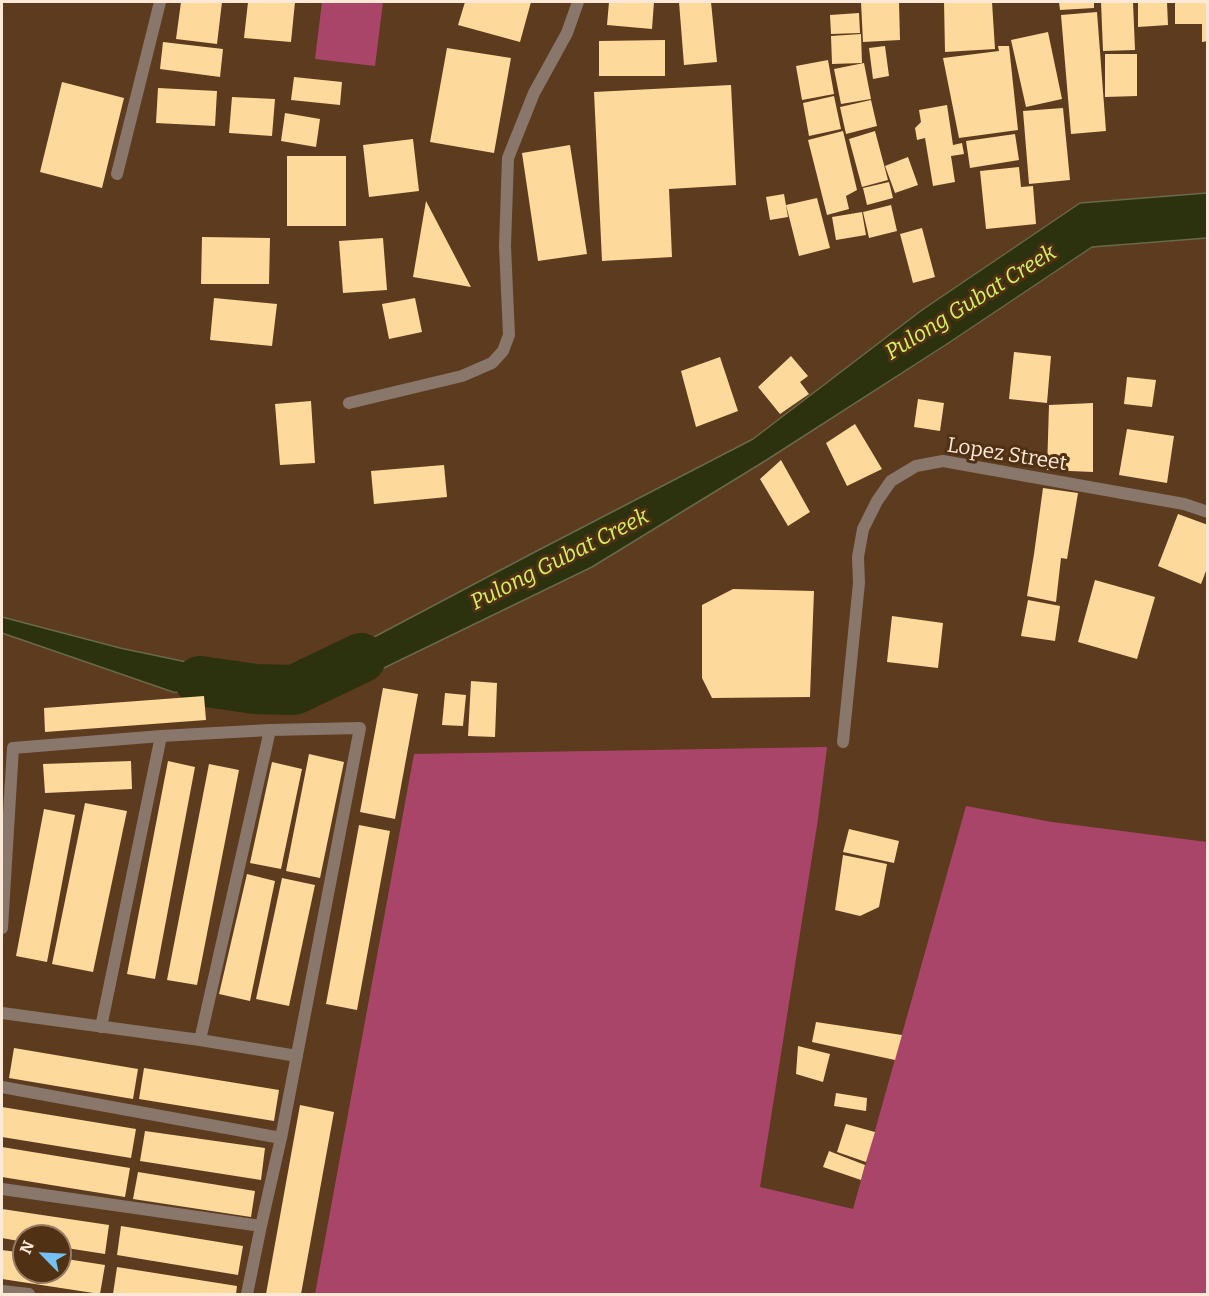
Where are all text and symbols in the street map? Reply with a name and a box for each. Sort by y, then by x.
water label: Pulong Gubat Creek [881,240,1061,366]
street label: Lopez Street [945,433,1069,477]
water label: Pulong Gubat Creek [467,504,653,616]
north arrow [12,1224,72,1284]
text: N [16,1238,38,1257]

